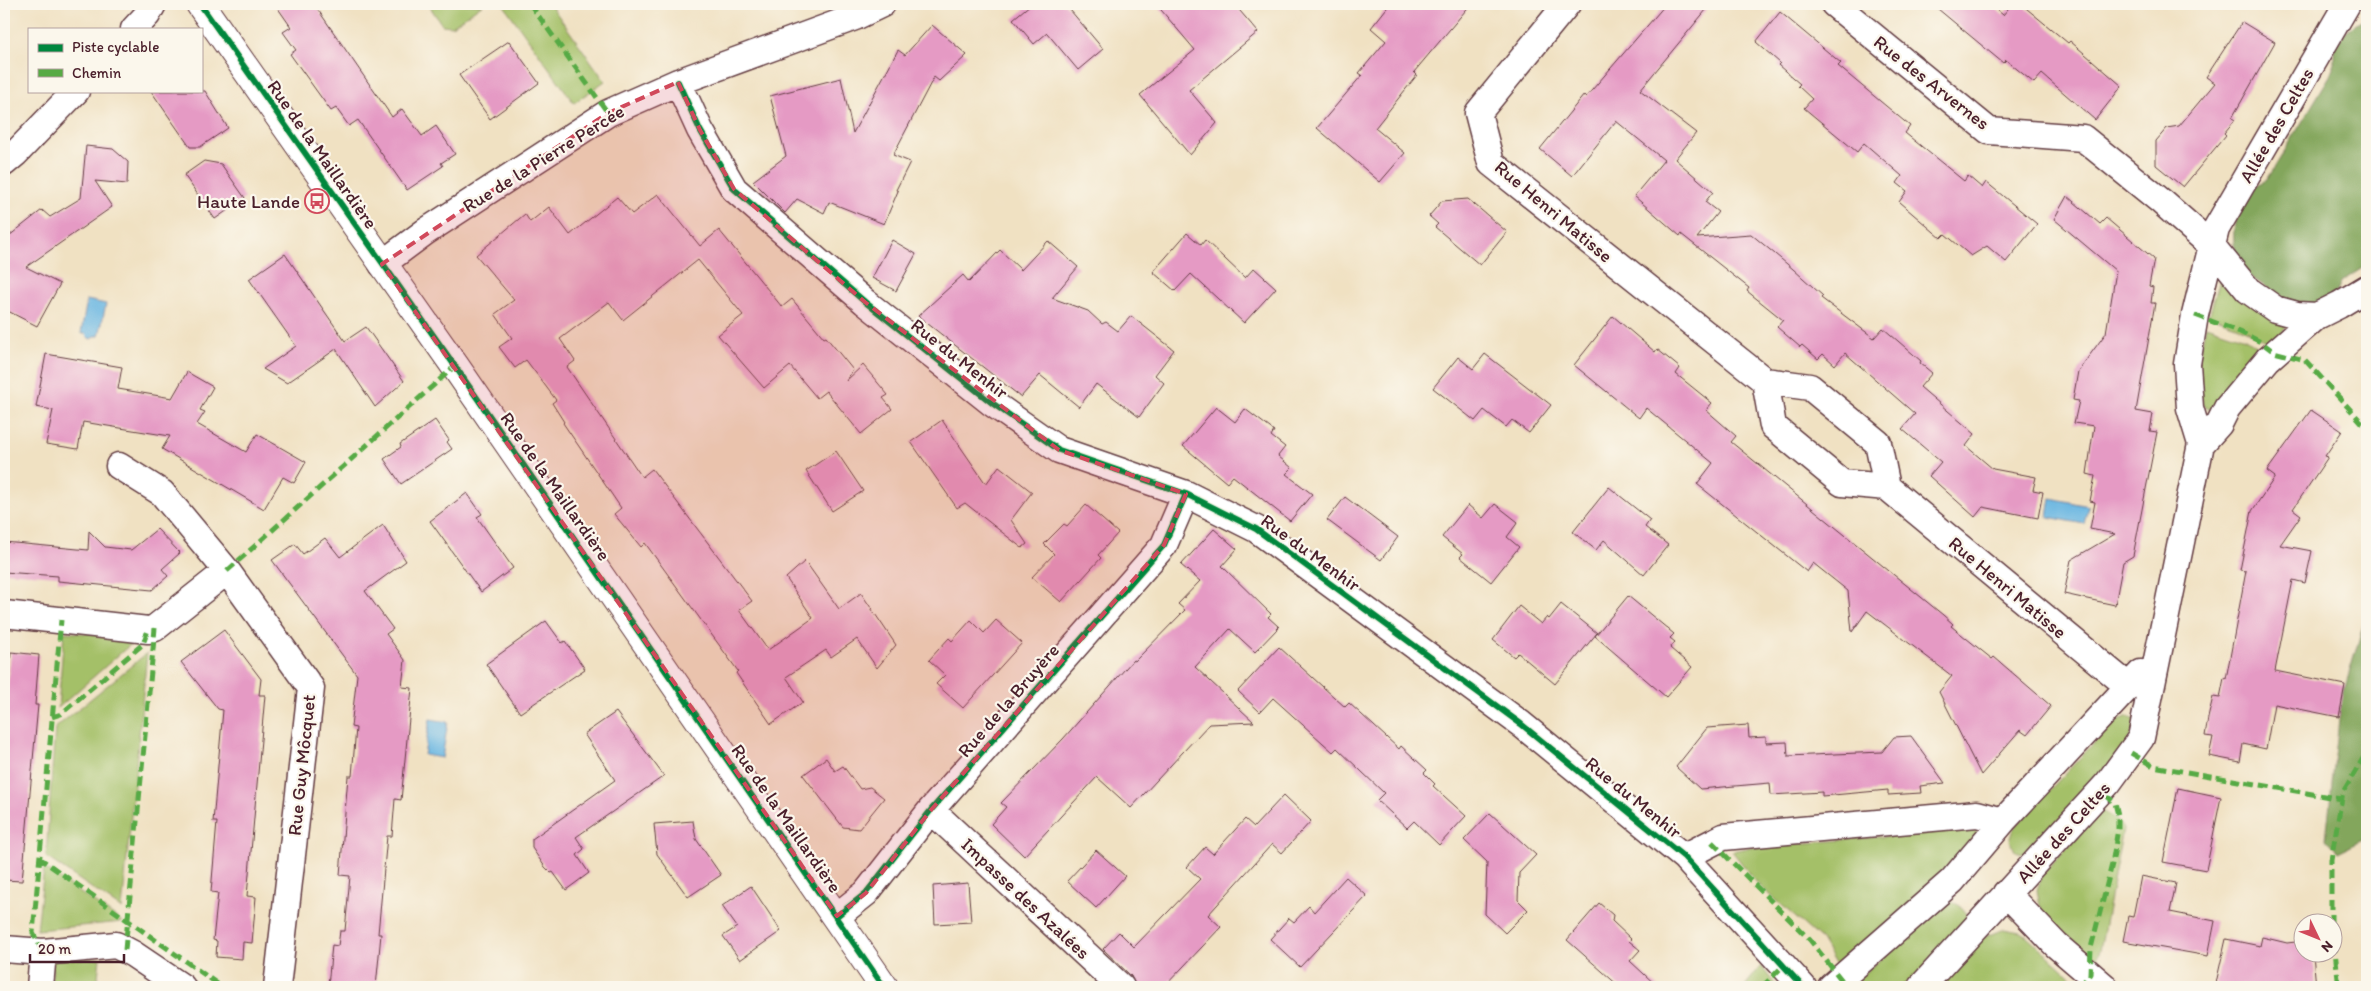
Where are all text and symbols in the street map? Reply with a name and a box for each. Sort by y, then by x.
legend [28,28,202,92]
street label: Rue des Arvernes [1869,30,1994,135]
text: Piste cyclable [72,38,159,56]
text: Chemin [72,64,122,82]
street label: Allée des Celtes [2234,64,2319,187]
street label: Rue de la Maillardière [263,75,383,233]
street label: Rue de la Pierre Percée [458,99,628,218]
street label: Rue Henri Matisse [1490,155,1617,267]
bus stop icon: Haute Lande [304,188,330,214]
place label: Haute Lande [197,190,300,213]
street label: Rue du Menhir [906,313,1013,404]
street label: Rue de la Maillardière [496,407,616,565]
street label: Rue du Menhir [1257,509,1365,596]
street label: Rue Henri Matisse [1944,531,2071,643]
street label: Rue de la Bruyère [953,639,1064,762]
street label: Rue Guy Môcquet [283,693,320,837]
street label: Rue de la Maillardière [727,739,847,897]
street label: Rue du Menhir [1581,752,1687,844]
street label: Allée des Celtes [2012,777,2115,888]
street label: Impasse des Azalées [956,833,1095,964]
north arrow [2294,914,2344,964]
scale bar [30,931,124,963]
text: N [2318,937,2337,956]
text: 20 m [38,940,72,958]

